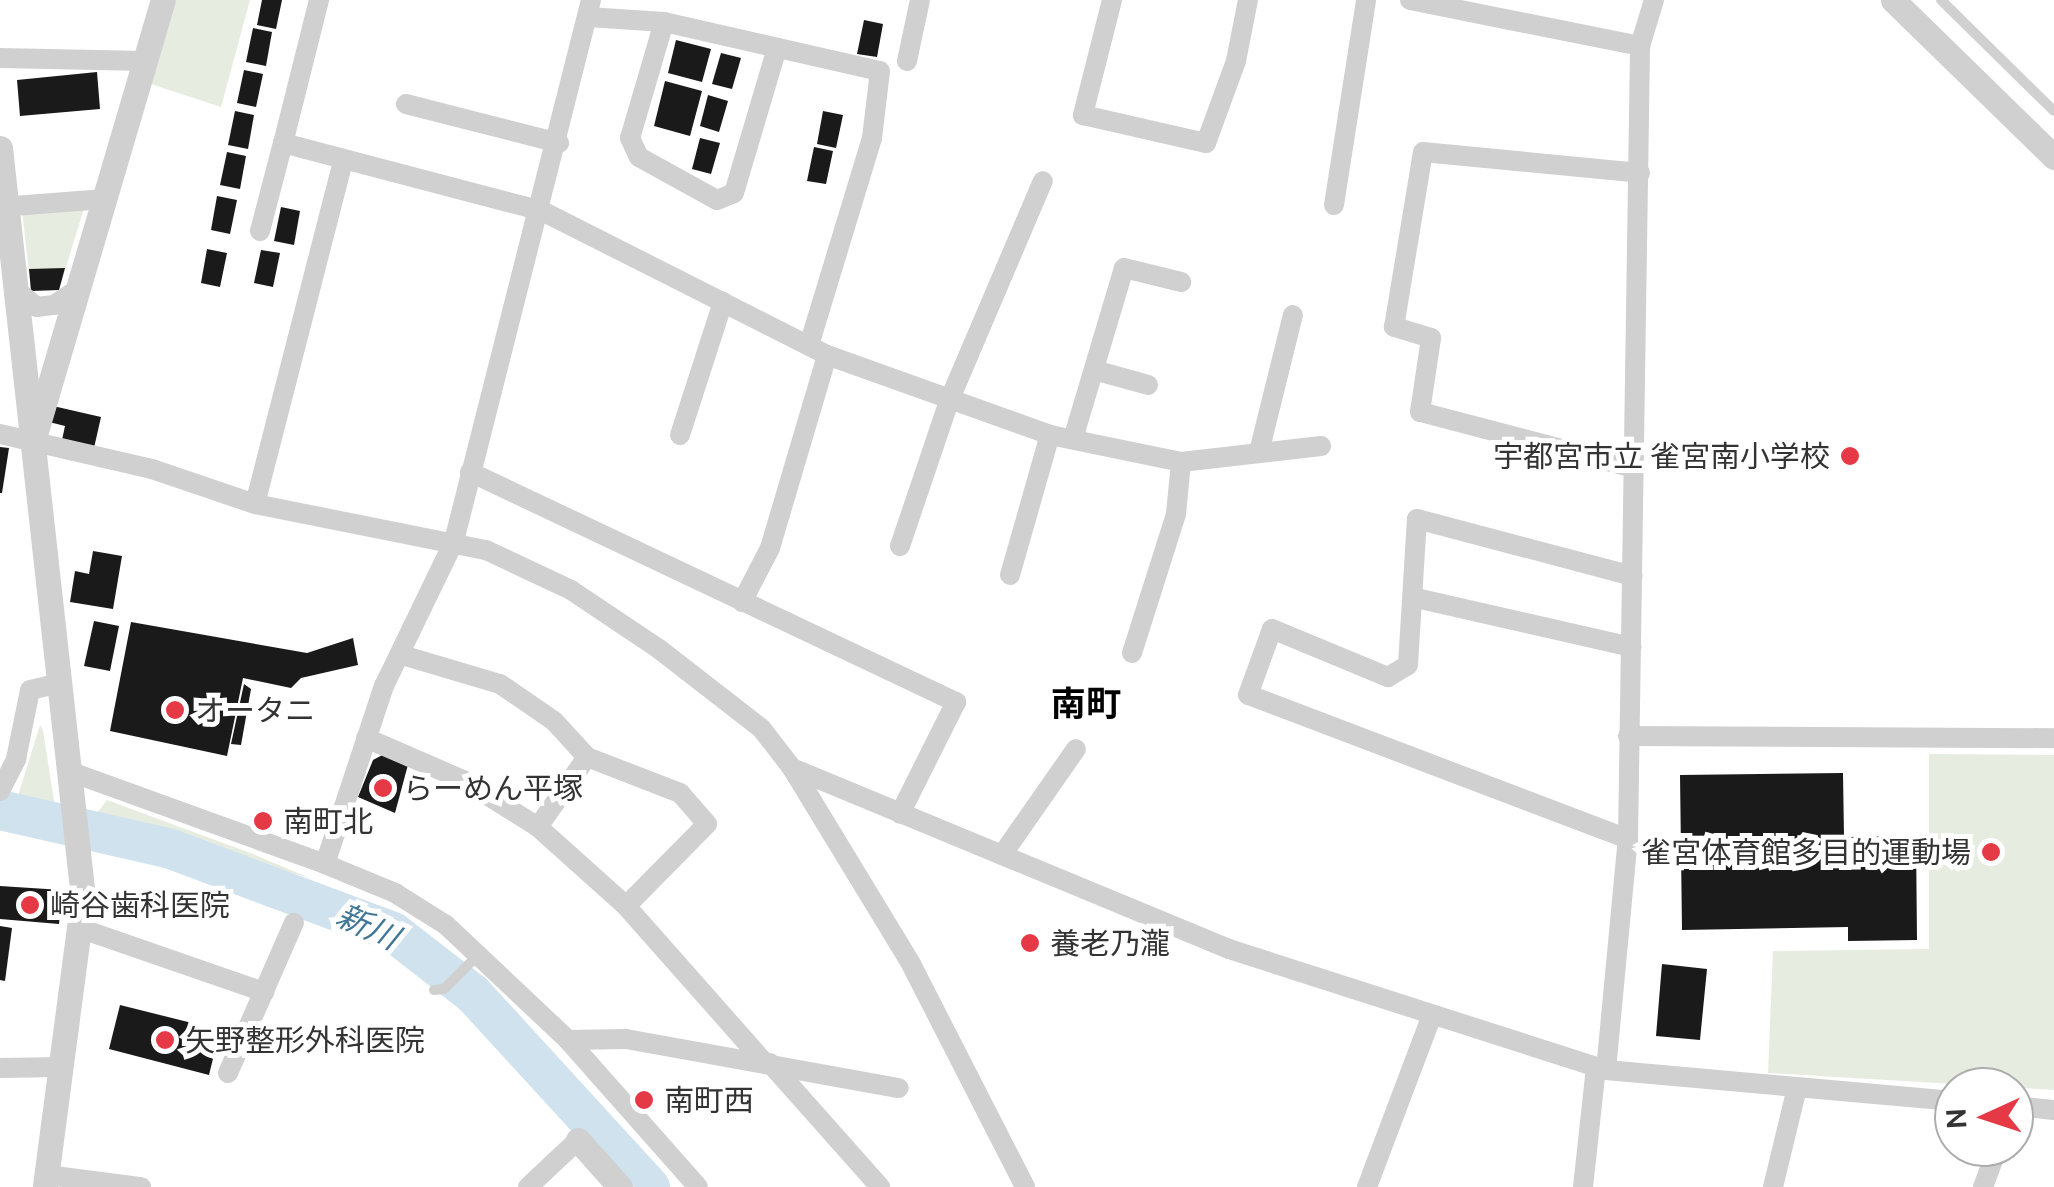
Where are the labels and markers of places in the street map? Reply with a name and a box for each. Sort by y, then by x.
place label: 宇都宮市立 雀宮南小学校 [1493,438,1830,474]
marker: 宇都宮市立 雀宮南小学校 [1839,445,1861,467]
place label: オータニ [195,692,315,728]
marker: オータニ [164,699,186,721]
place label: らーめん平塚 [403,770,583,806]
marker: らーめん平塚 [372,777,394,799]
place label: 南町北 [283,803,373,839]
marker: 南町北 [252,810,274,832]
place label: 雀宮体育館多目的運動場 [1641,834,1971,870]
marker: 雀宮体育館多目的運動場 [1980,841,2002,863]
place label: 崎谷歯科医院 [50,887,230,923]
marker: 崎谷歯科医院 [19,894,41,916]
place label: 養老乃瀧 [1050,925,1170,961]
marker: 養老乃瀧 [1019,932,1041,954]
place label: 矢野整形外科医院 [185,1022,425,1058]
marker: 矢野整形外科医院 [154,1029,176,1051]
place label: 南町西 [664,1082,754,1118]
marker: 南町西 [633,1089,655,1111]

